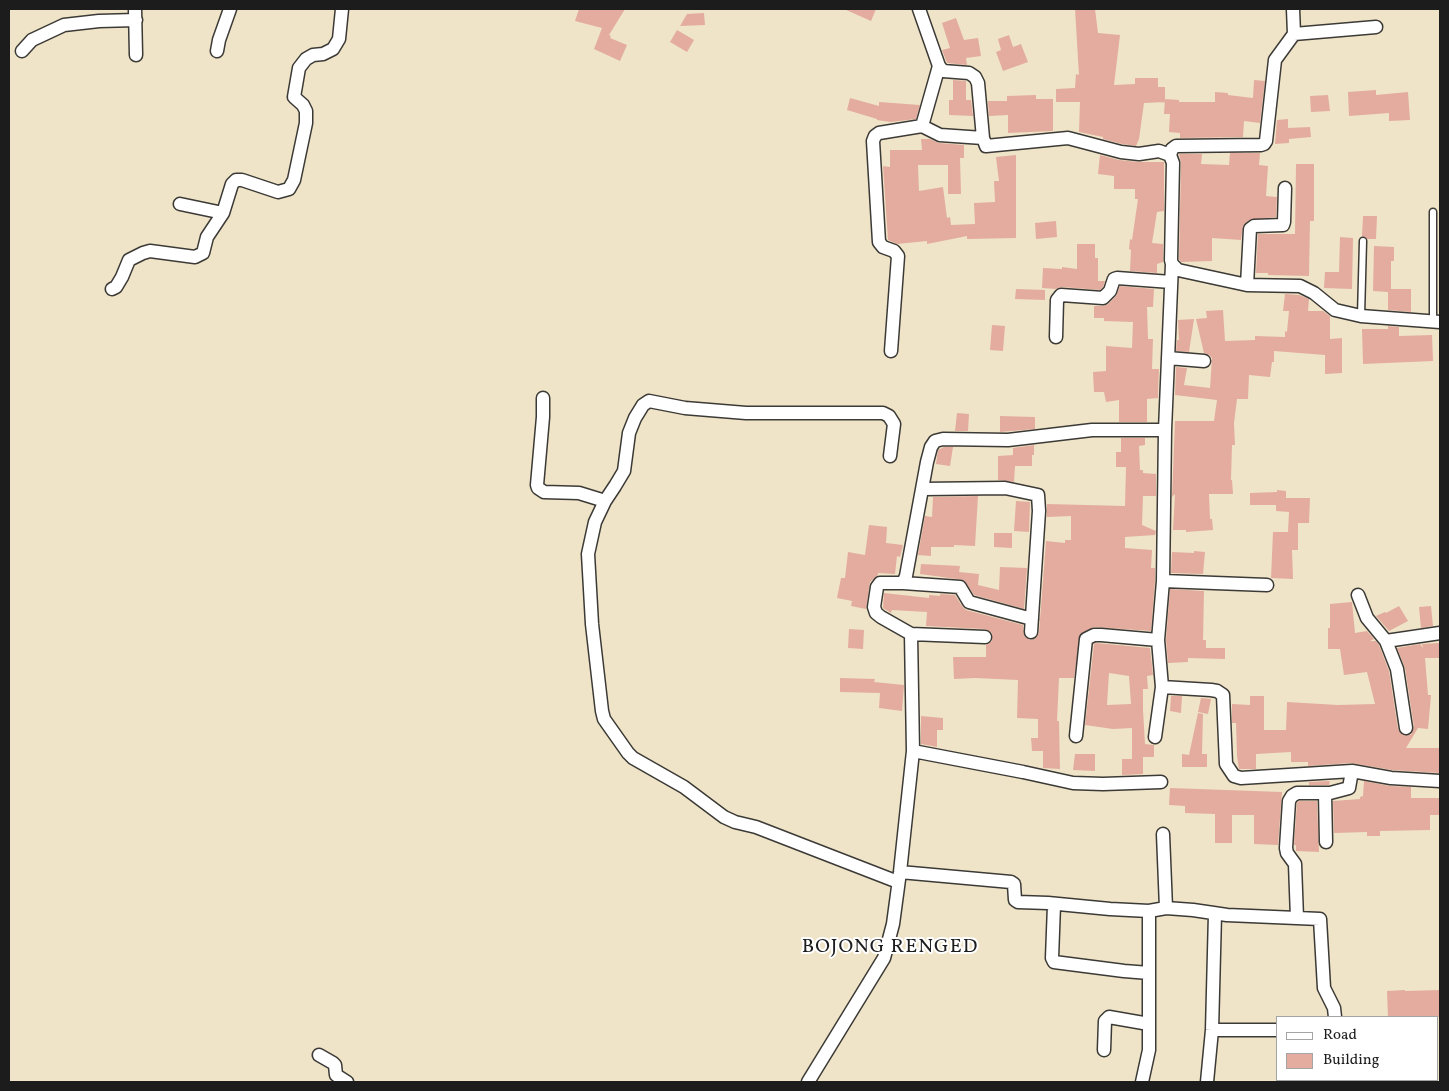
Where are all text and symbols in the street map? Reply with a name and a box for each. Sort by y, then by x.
district label: BOJONG RENGED [800,936,980,960]
legend [1276,1016,1439,1081]
text: Road [1323,1025,1357,1046]
text: Building [1323,1050,1379,1071]

